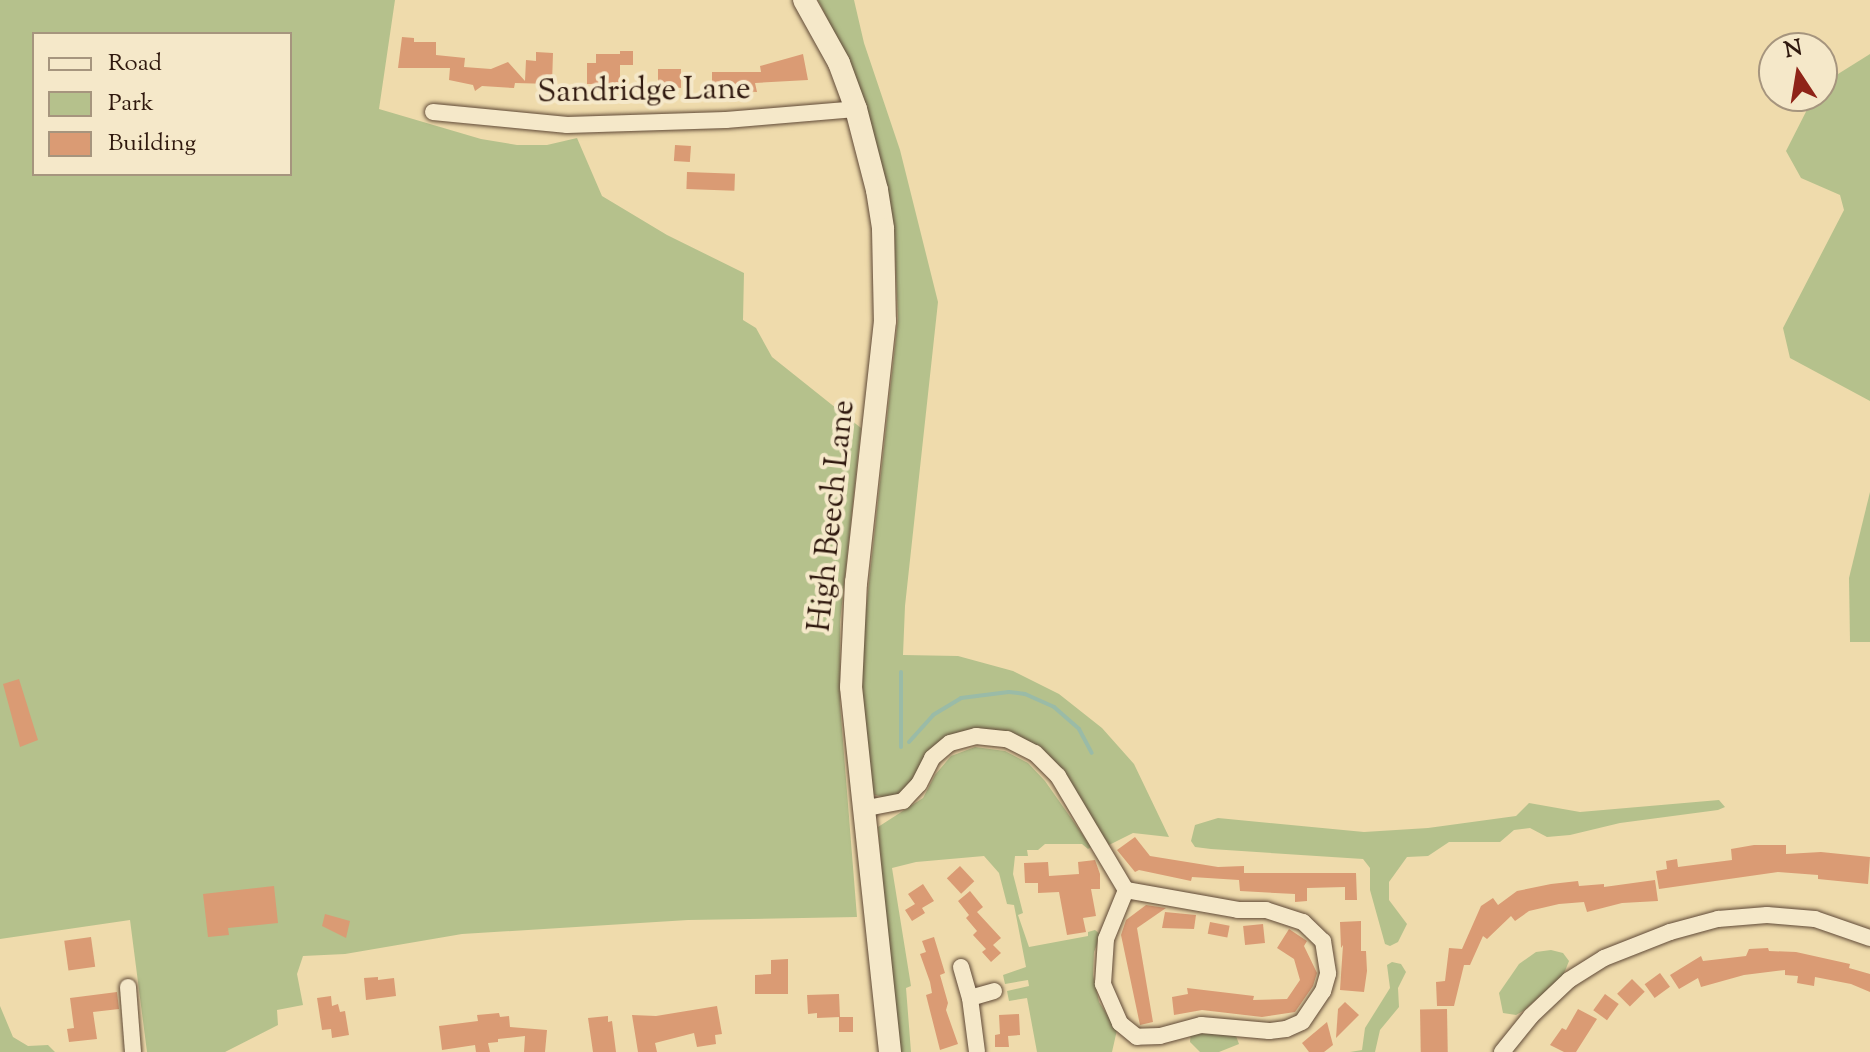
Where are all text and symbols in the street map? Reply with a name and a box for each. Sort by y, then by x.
legend [32,32,292,176]
north arrow [1758,32,1838,112]
text: N [1782,33,1805,68]
text: Road [108,47,162,81]
street label: Sandridge Lane [537,71,751,113]
text: Park [108,87,154,121]
text: Building [108,127,196,161]
street label: High Beech Lane [802,398,864,634]

